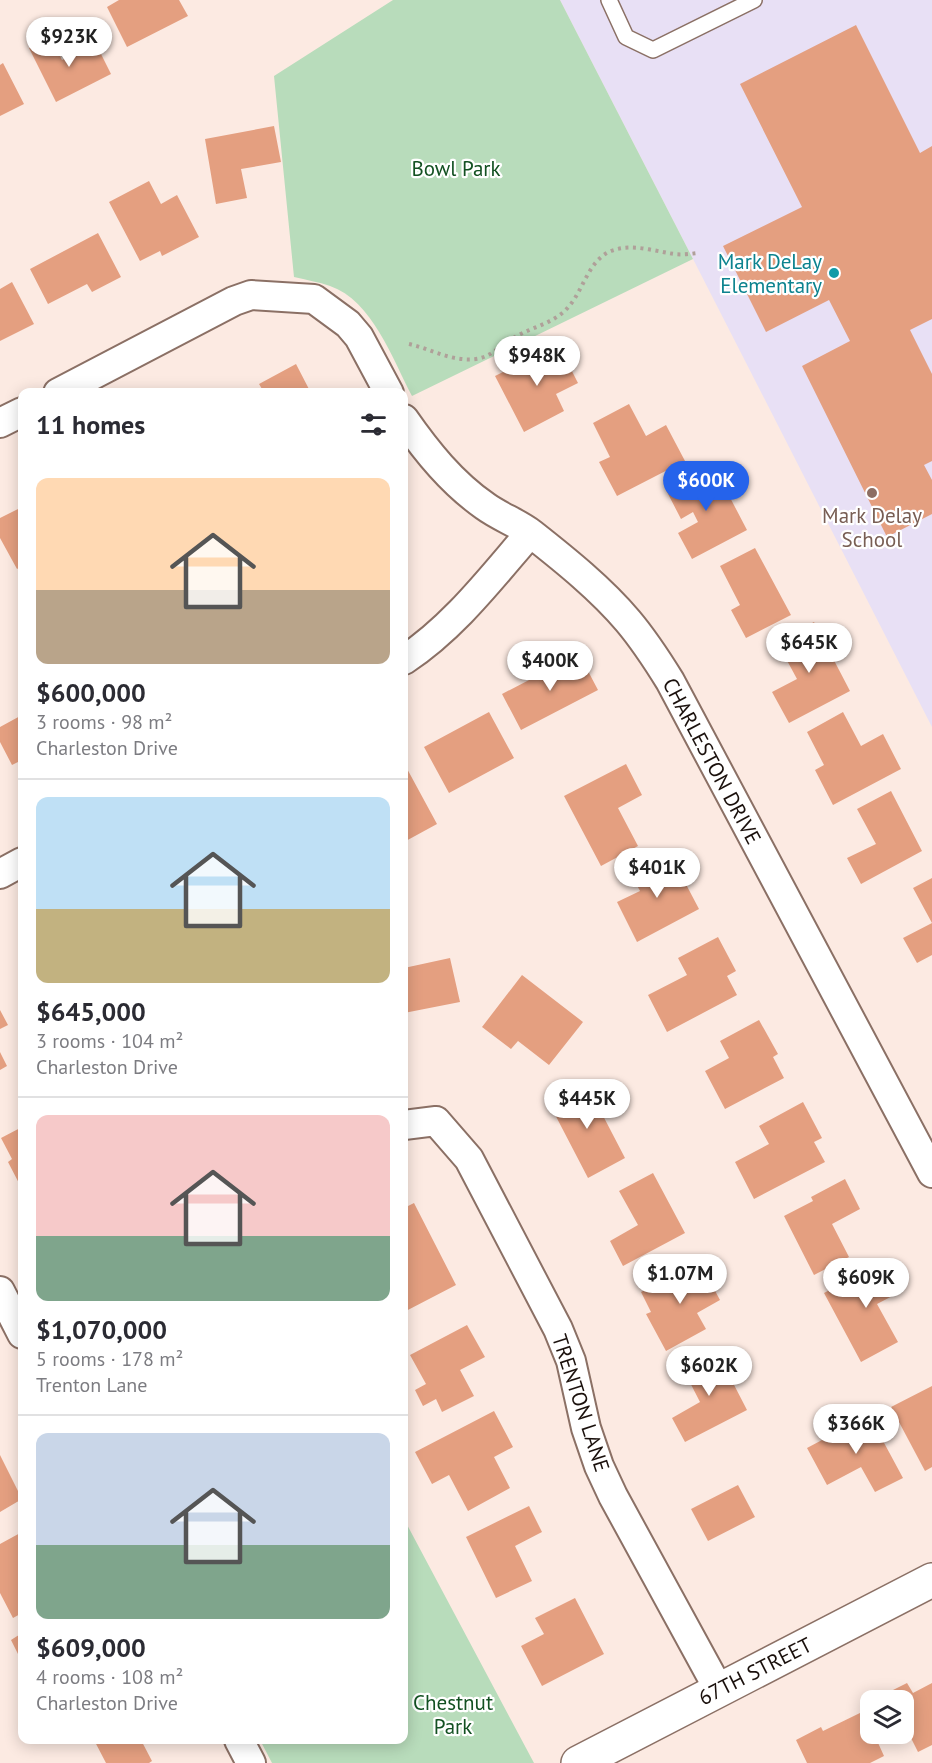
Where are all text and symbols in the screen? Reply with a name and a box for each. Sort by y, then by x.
pin: $923K [27,17,111,68]
text: $923K [40,23,98,49]
park label: Bowl Park [411,155,501,182]
place label: Mark DeLay Elementary [718,248,822,299]
marker: Mark DeLay Elementary [827,266,841,280]
pin: $948K [495,336,579,387]
text: $948K [508,342,566,368]
text: 11 homes [36,408,145,441]
icon: filters [357,408,390,441]
pin: $600K [664,461,748,512]
text: $600K [677,467,735,493]
marker: Mark Delay School [865,486,879,500]
place label: Mark Delay School [822,502,922,553]
icon: home [159,517,267,625]
pin: $645K [767,623,851,674]
text: $645K [780,629,838,655]
pin: $400K [508,641,592,692]
text: $400K [521,647,579,673]
street label: CHARLESTON DRIVE [657,673,767,849]
text: $600,000 [36,676,146,709]
text: 3 rooms · 98 m² [36,709,172,735]
text: Charleston Drive [36,735,178,761]
icon: home [159,836,267,944]
pin: $401K [615,848,699,899]
text: $401K [628,854,686,880]
text: $645,000 [36,995,146,1028]
text: 3 rooms · 104 m² [36,1028,183,1054]
text: Charleston Drive [36,1054,178,1080]
pin: $445K [545,1079,629,1130]
text: $445K [558,1085,616,1111]
icon: home [159,1154,267,1262]
pin: $1.07M [631,1254,729,1305]
pin: $609K [824,1258,908,1309]
text: $1.07M [647,1260,713,1286]
text: $609K [837,1264,895,1290]
text: $1,070,000 [36,1313,167,1346]
street label: TRENTON LANE [546,1331,616,1475]
text: 5 rooms · 178 m² [36,1346,183,1372]
pin: $602K [667,1346,751,1397]
text: $602K [680,1352,738,1378]
text: Trenton Lane [36,1372,147,1398]
pin: $366K [814,1404,898,1455]
text: $366K [827,1410,885,1436]
icon: home [159,1472,267,1580]
text: $609,000 [36,1631,146,1664]
street label: 67TH STREET [694,1631,817,1711]
text: 4 rooms · 108 m² [36,1664,183,1690]
park label: Chestnut Park [413,1689,493,1740]
text: Charleston Drive [36,1690,178,1716]
map controls [860,1690,914,1744]
button: layers [860,1690,914,1744]

